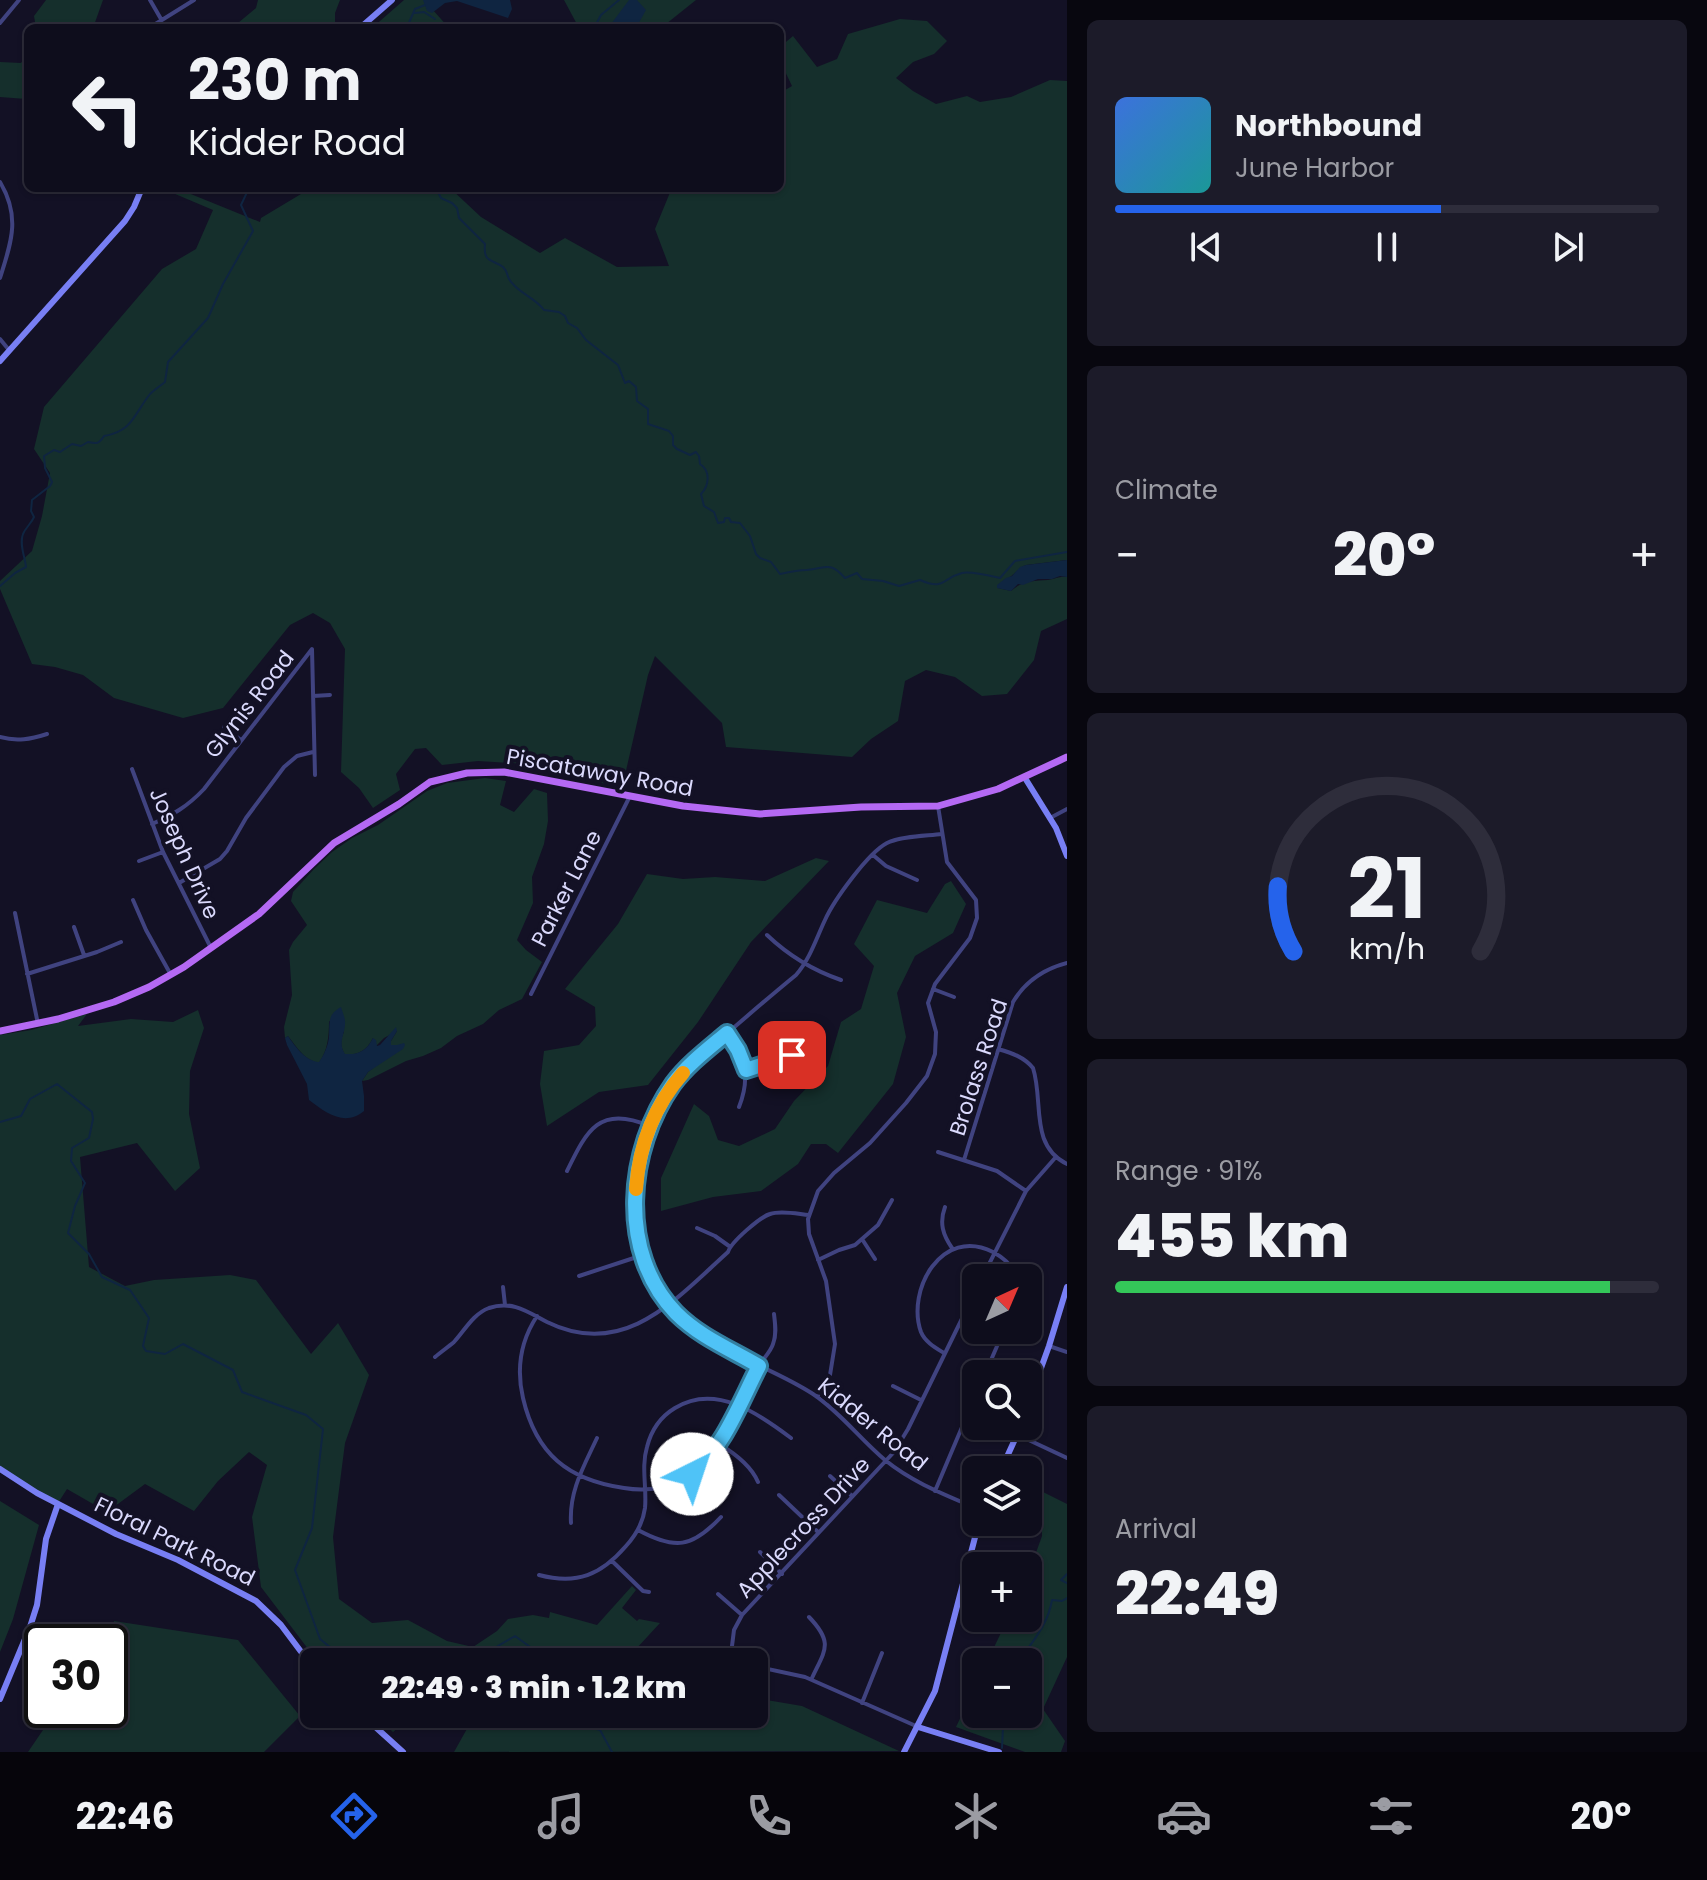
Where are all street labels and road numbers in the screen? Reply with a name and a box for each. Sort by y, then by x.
street label: Glynis Road [197,644,301,765]
street label: Piscataway Road [504,741,696,804]
street label: Joseph Drive [142,783,227,924]
street label: Parker Lane [524,825,609,952]
street label: Brolass Road [942,995,1015,1140]
street label: Kidder Road [811,1370,934,1478]
street label: Applecross Drive [730,1450,877,1605]
street label: Floral Park Road [89,1489,260,1594]

